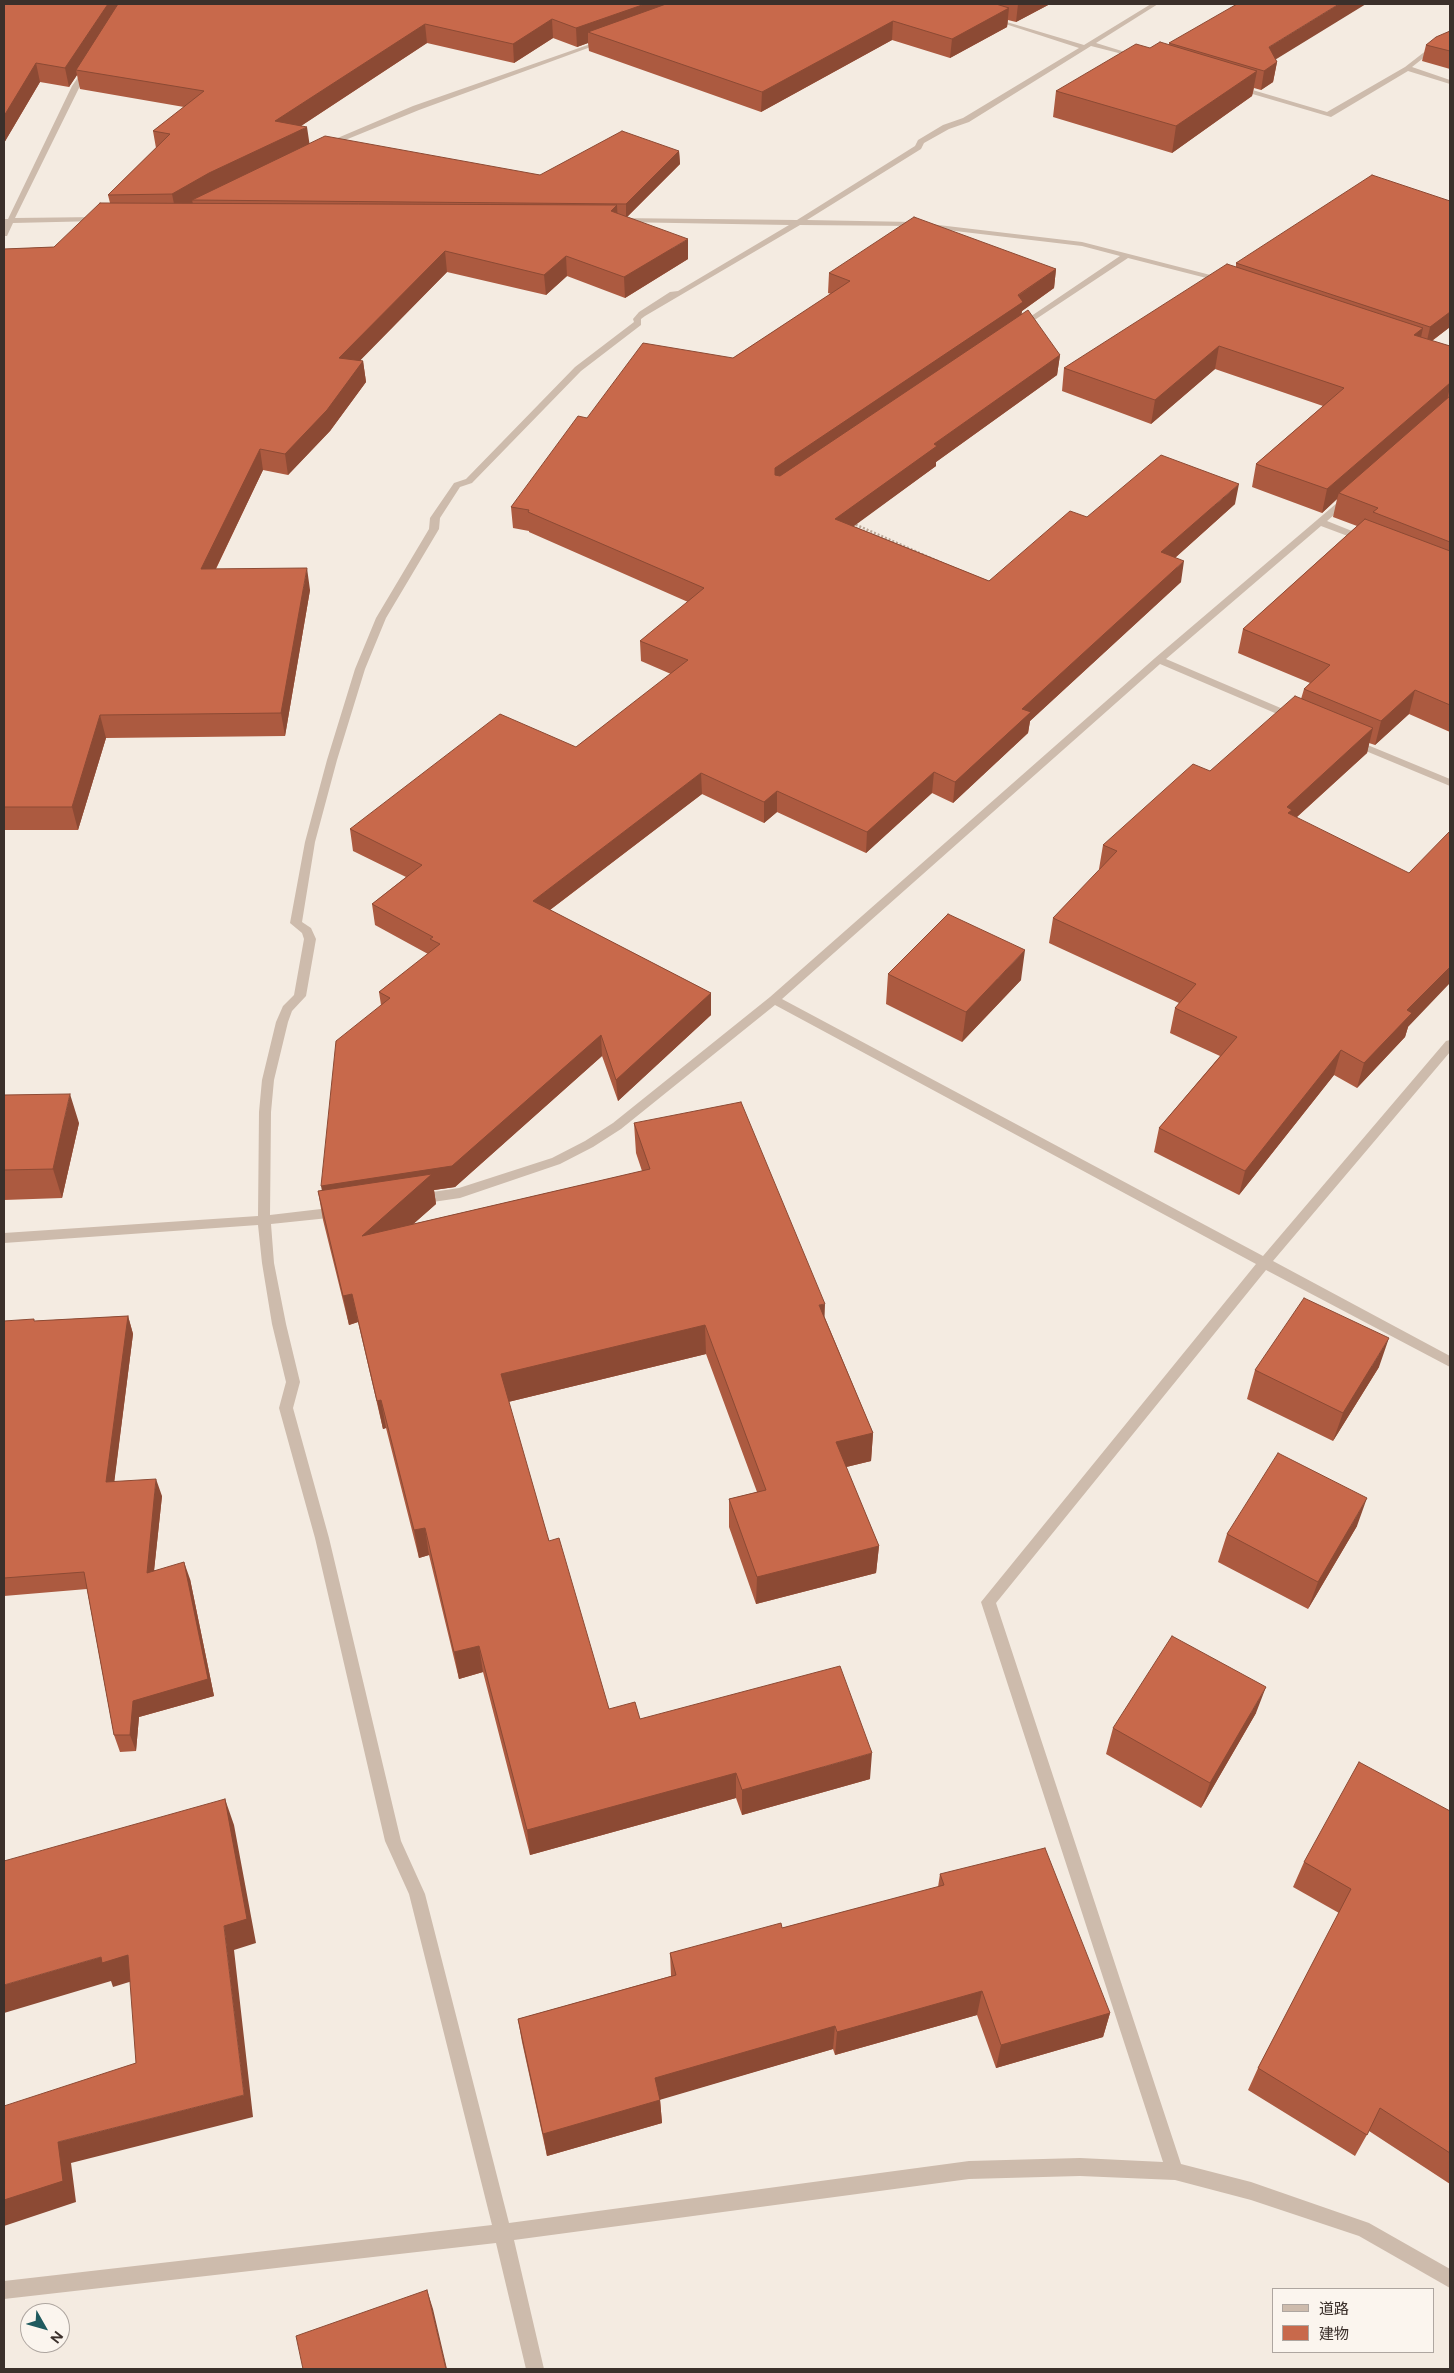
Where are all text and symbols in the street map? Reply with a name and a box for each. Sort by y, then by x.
legend [1272,2288,1434,2353]
text: 道路 [1319,2300,1349,2318]
north arrow [20,2303,70,2353]
text: 建物 [1319,2325,1349,2343]
text: N [46,2327,66,2346]

